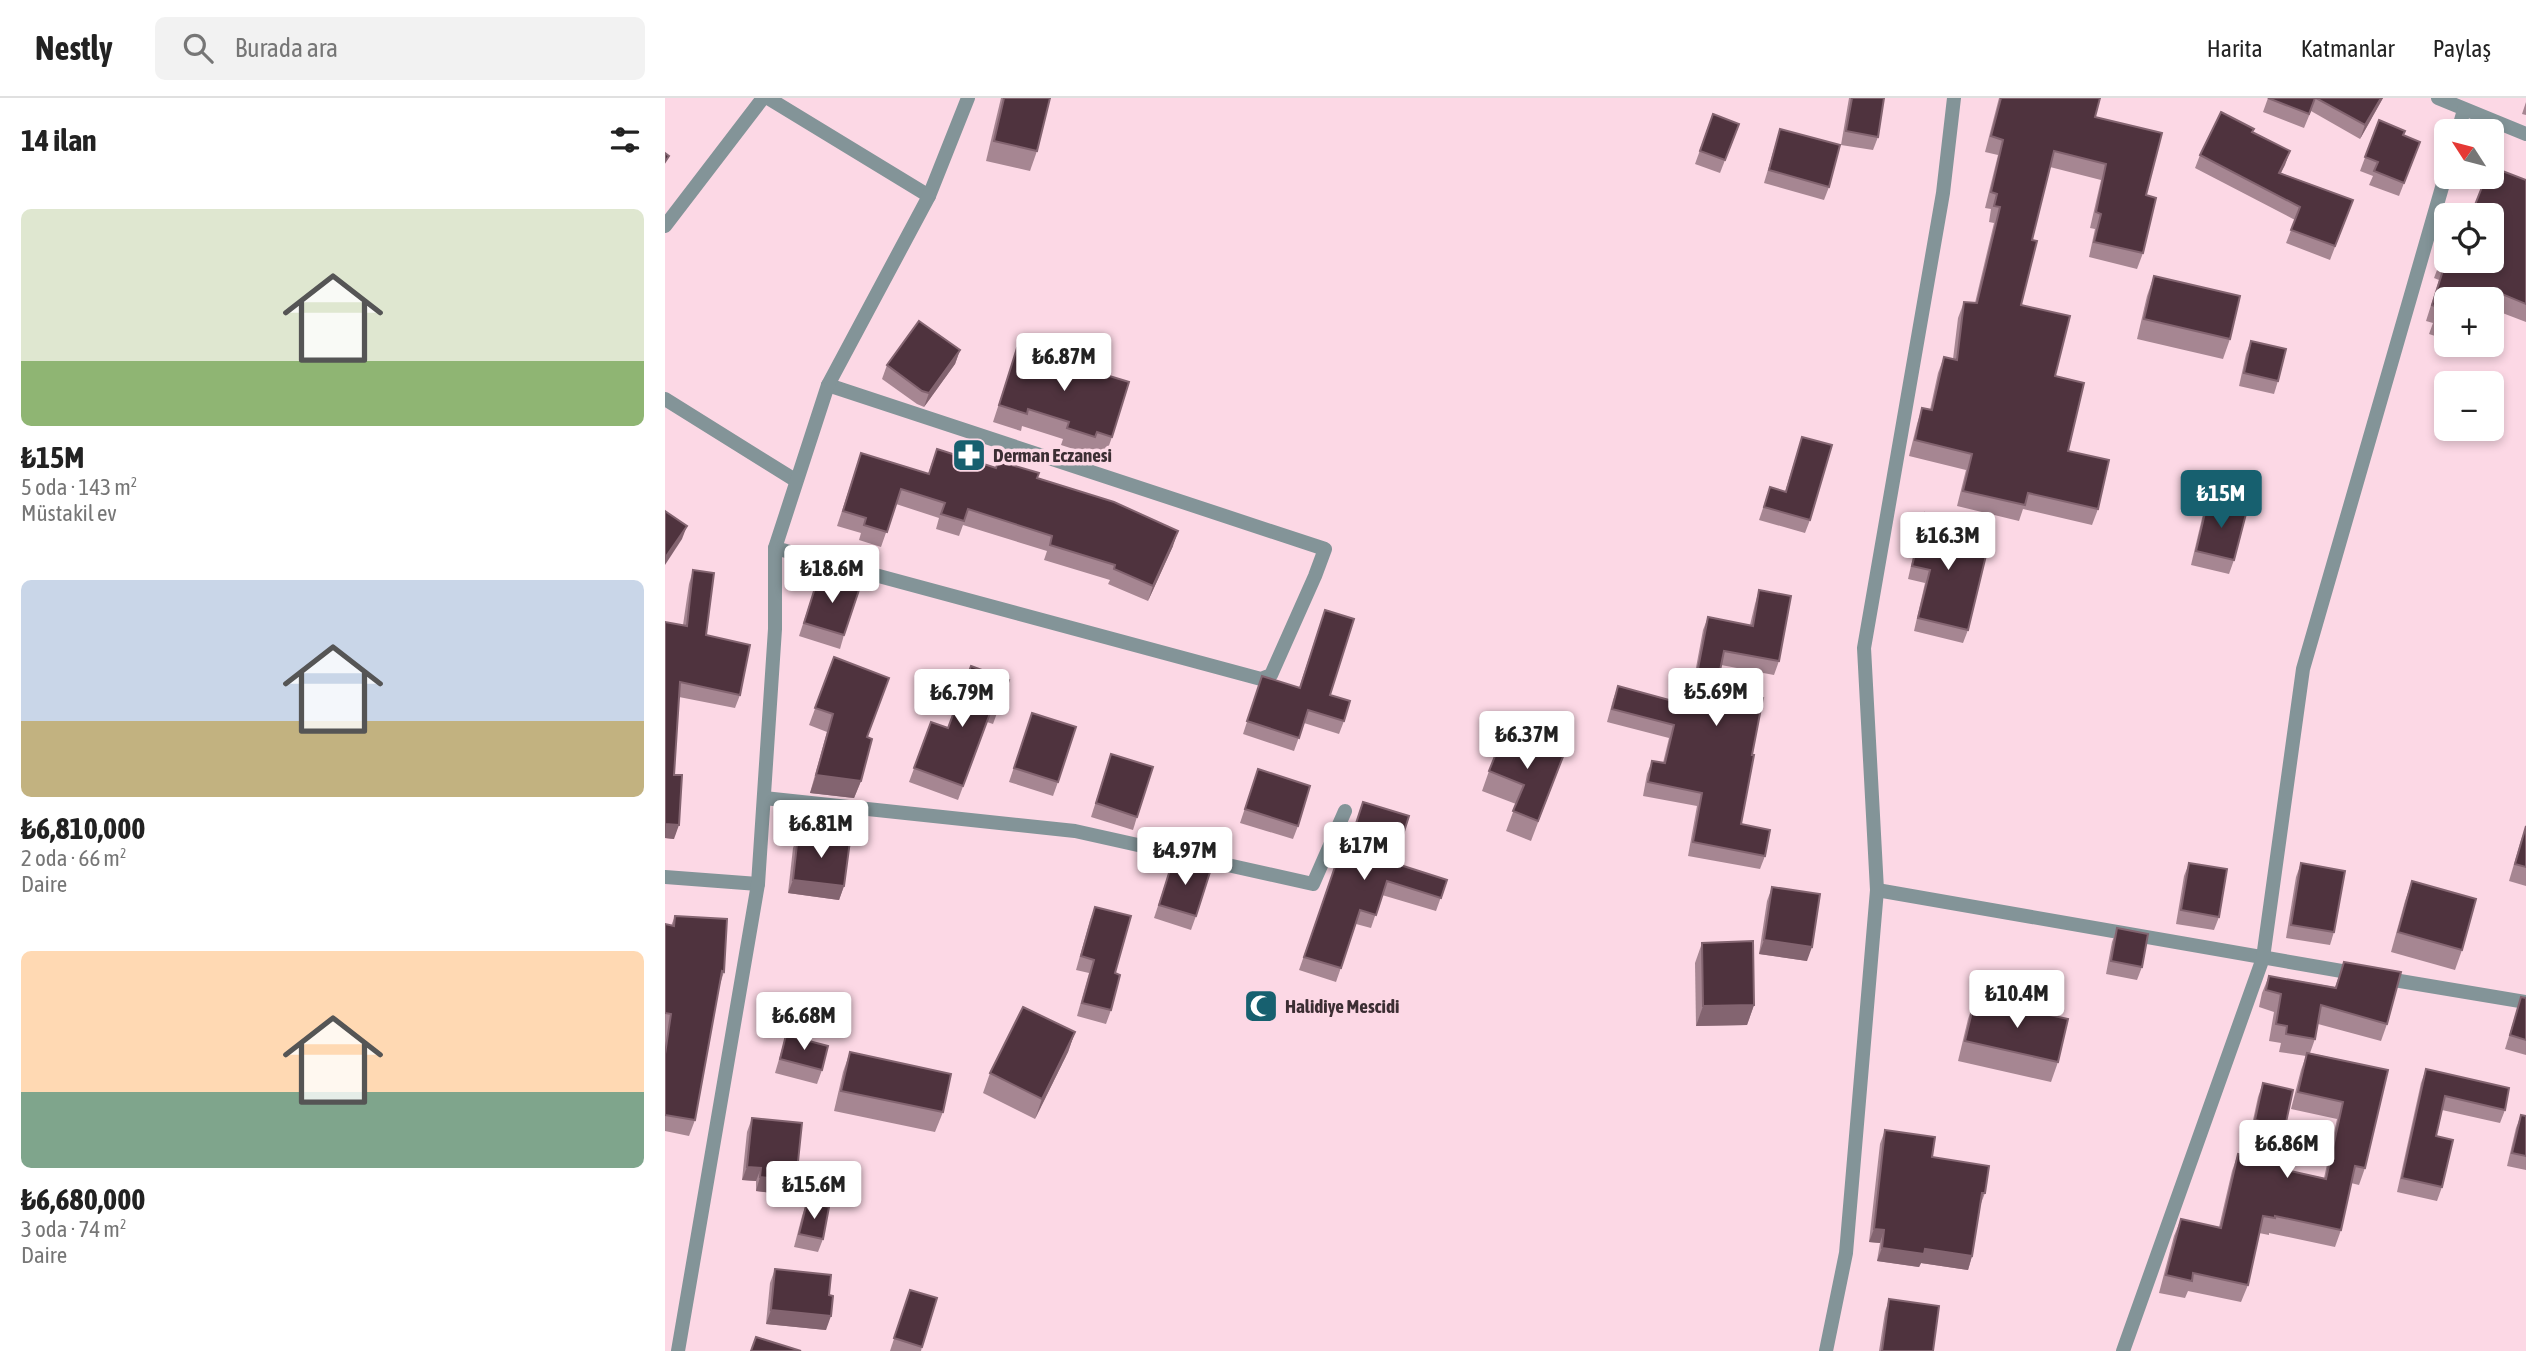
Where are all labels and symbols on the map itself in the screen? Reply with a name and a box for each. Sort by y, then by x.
north arrow [2434,119,2504,189]
pin: ₺6.87M [1007,334,1121,393]
pharmacy icon: Derman Eczanesi [950,436,988,474]
place label: Derman Eczanesi [993,444,1112,466]
pin: ₺15M [2180,470,2262,530]
pin: ₺16.3M [1891,512,2005,572]
pin: ₺18.6M [775,546,889,605]
pin: ₺5.69M [1659,668,1773,728]
pin: ₺6.79M [905,670,1019,729]
pin: ₺6.37M [1470,712,1584,771]
pin: ₺6.81M [764,800,878,860]
pin: ₺17M [1323,822,1405,882]
pin: ₺4.97M [1128,828,1242,887]
pin: ₺10.4M [1960,970,2074,1030]
mosque icon: Halidiye Mescidi [1242,987,1280,1025]
pin: ₺6.68M [747,992,861,1052]
place label: Halidiye Mescidi [1285,995,1399,1017]
pin: ₺6.86M [2230,1121,2344,1180]
pin: ₺15.6M [757,1162,871,1221]

